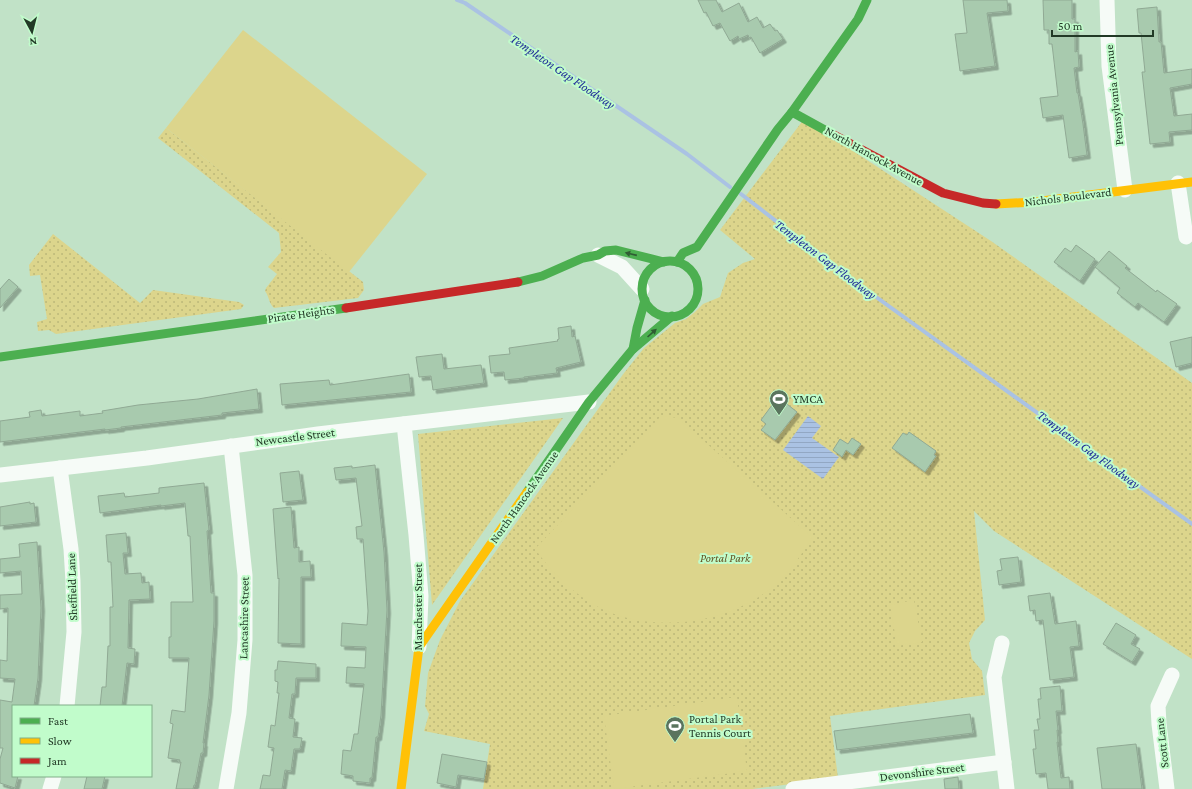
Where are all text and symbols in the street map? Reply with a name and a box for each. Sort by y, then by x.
north arrow [12,12,52,52]
scale bar [1052,12,1153,38]
text: 50 m [1058,19,1083,33]
water label: Templeton Gap Floodway [507,31,618,112]
text: N [28,36,38,48]
street label: Pennsylvania Avenue [1102,44,1126,146]
street label: North Hancock Avenue [823,123,925,189]
street label: Nichols Boulevard [1024,185,1113,209]
water label: Templeton Gap Floodway [772,216,880,303]
one-way arrow [625,250,637,256]
street label: Pirate Heights [267,302,336,326]
one-way arrow [648,329,657,338]
sports icon: YMCA [768,388,790,416]
place label: YMCA [793,392,823,406]
water label: Templeton Gap Floodway [1034,407,1143,492]
street label: Newcastle Street [255,425,336,449]
street label: North Hancock Avenue [487,448,561,546]
park label: Portal Park [700,551,751,565]
street label: Sheffield Lane [64,553,80,621]
street label: Manchester Street [411,562,425,651]
street label: Lancashire Street [236,576,252,659]
legend [12,705,152,777]
place label: Portal Park Tennis Court [689,712,752,740]
text: Fast [48,714,69,728]
sports icon: Portal Park Tennis Court [664,715,686,743]
street label: Scott Lane [1152,717,1172,769]
text: Slow [48,734,72,748]
text: Jam [47,754,67,768]
street label: Devonshire Street [879,760,966,784]

